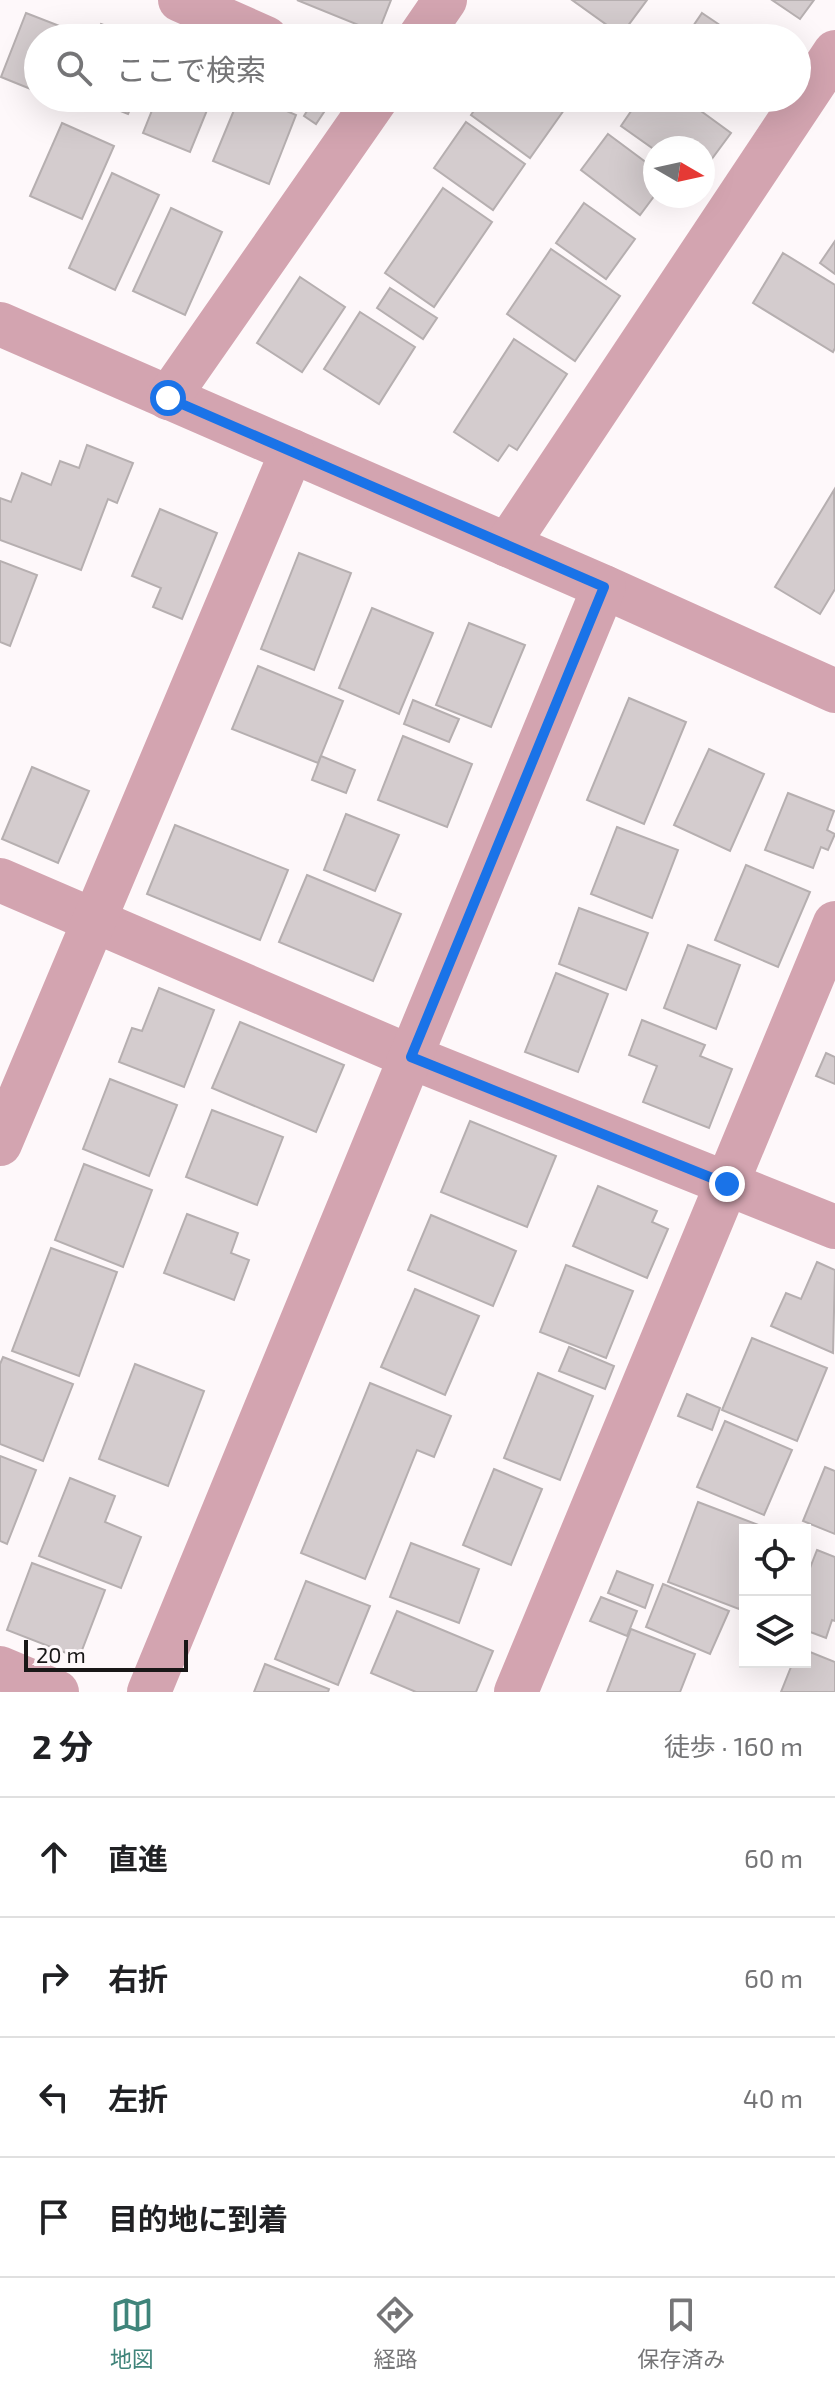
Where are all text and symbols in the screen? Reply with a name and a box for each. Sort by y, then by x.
search box [24,24,811,112]
icon: search [52,46,96,90]
text: ここで検索 [116,51,266,87]
north arrow [643,136,715,208]
route start [150,380,186,416]
route end [709,1166,745,1202]
map controls [739,1524,811,1668]
button: locate [739,1524,811,1596]
button: layers [739,1596,811,1668]
scale bar [24,1636,188,1672]
text: 20 m [36,1641,86,1667]
text: 2 分 [32,1725,93,1766]
text: 徒歩 · 160 m [664,1730,803,1761]
icon: ahead [32,1835,76,1879]
text: 直進 [108,1840,168,1876]
text: 60 m [744,1842,803,1873]
icon: right [32,1955,76,1999]
text: 右折 [108,1960,168,1996]
text: 60 m [744,1962,803,1993]
icon: left [32,2075,76,2119]
text: 左折 [108,2080,168,2116]
text: 40 m [743,2082,803,2113]
icon: arrive [32,2195,76,2239]
text: 目的地に到着 [108,2200,288,2236]
tab: 地図 [110,2293,154,2373]
tab: 経路 [373,2293,417,2373]
tab: 保存済み [637,2293,725,2373]

